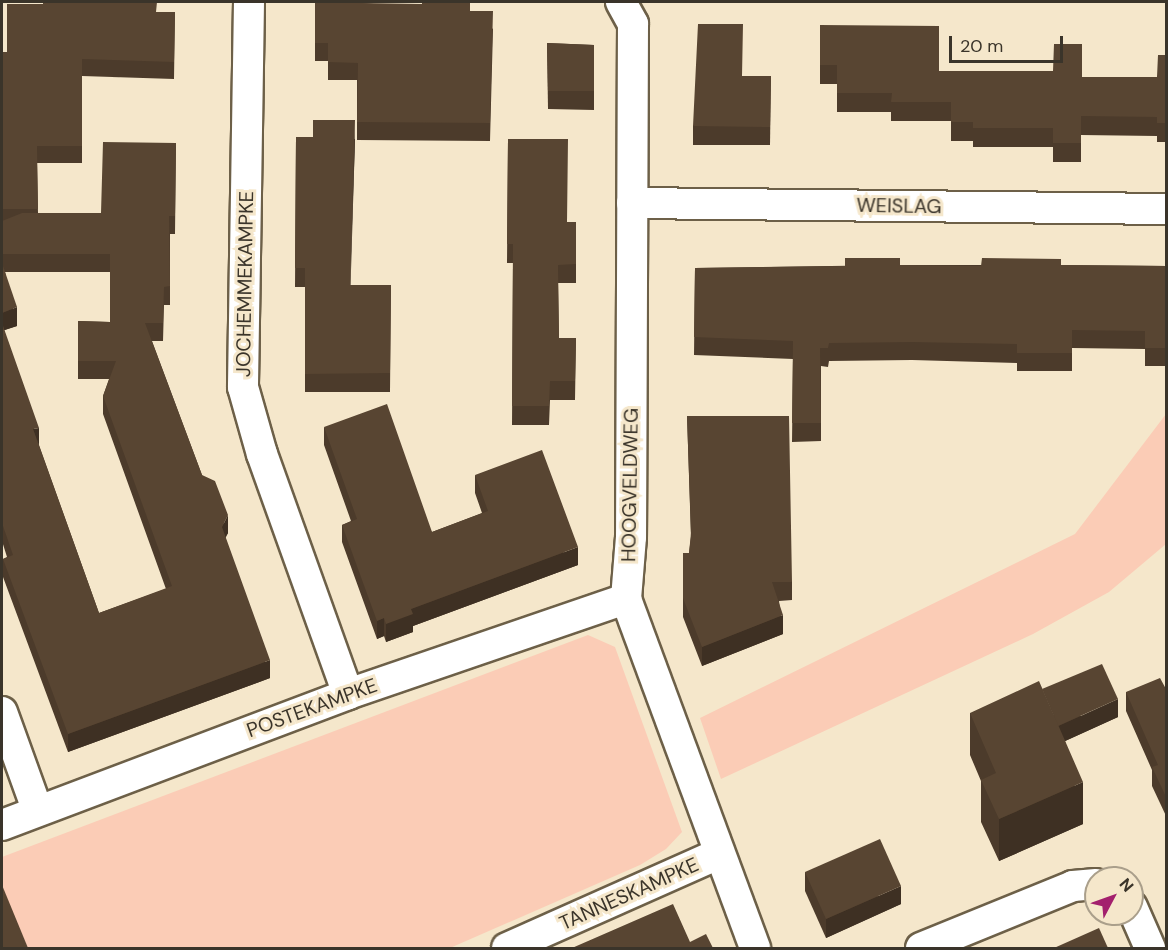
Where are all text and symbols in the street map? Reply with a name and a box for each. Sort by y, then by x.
scale bar [952,24,1066,62]
text: 20 m [960,34,1003,58]
street label: JOCHEMMEKAMPKE [231,191,259,377]
street label: WEISLAG [856,193,942,219]
street label: HOOGVELDWEG [617,408,643,562]
street label: POSTEKAMPKE [243,673,381,743]
street label: TANNESKAMPKE [556,853,702,935]
north arrow [1084,866,1144,926]
text: N [1115,874,1138,896]

